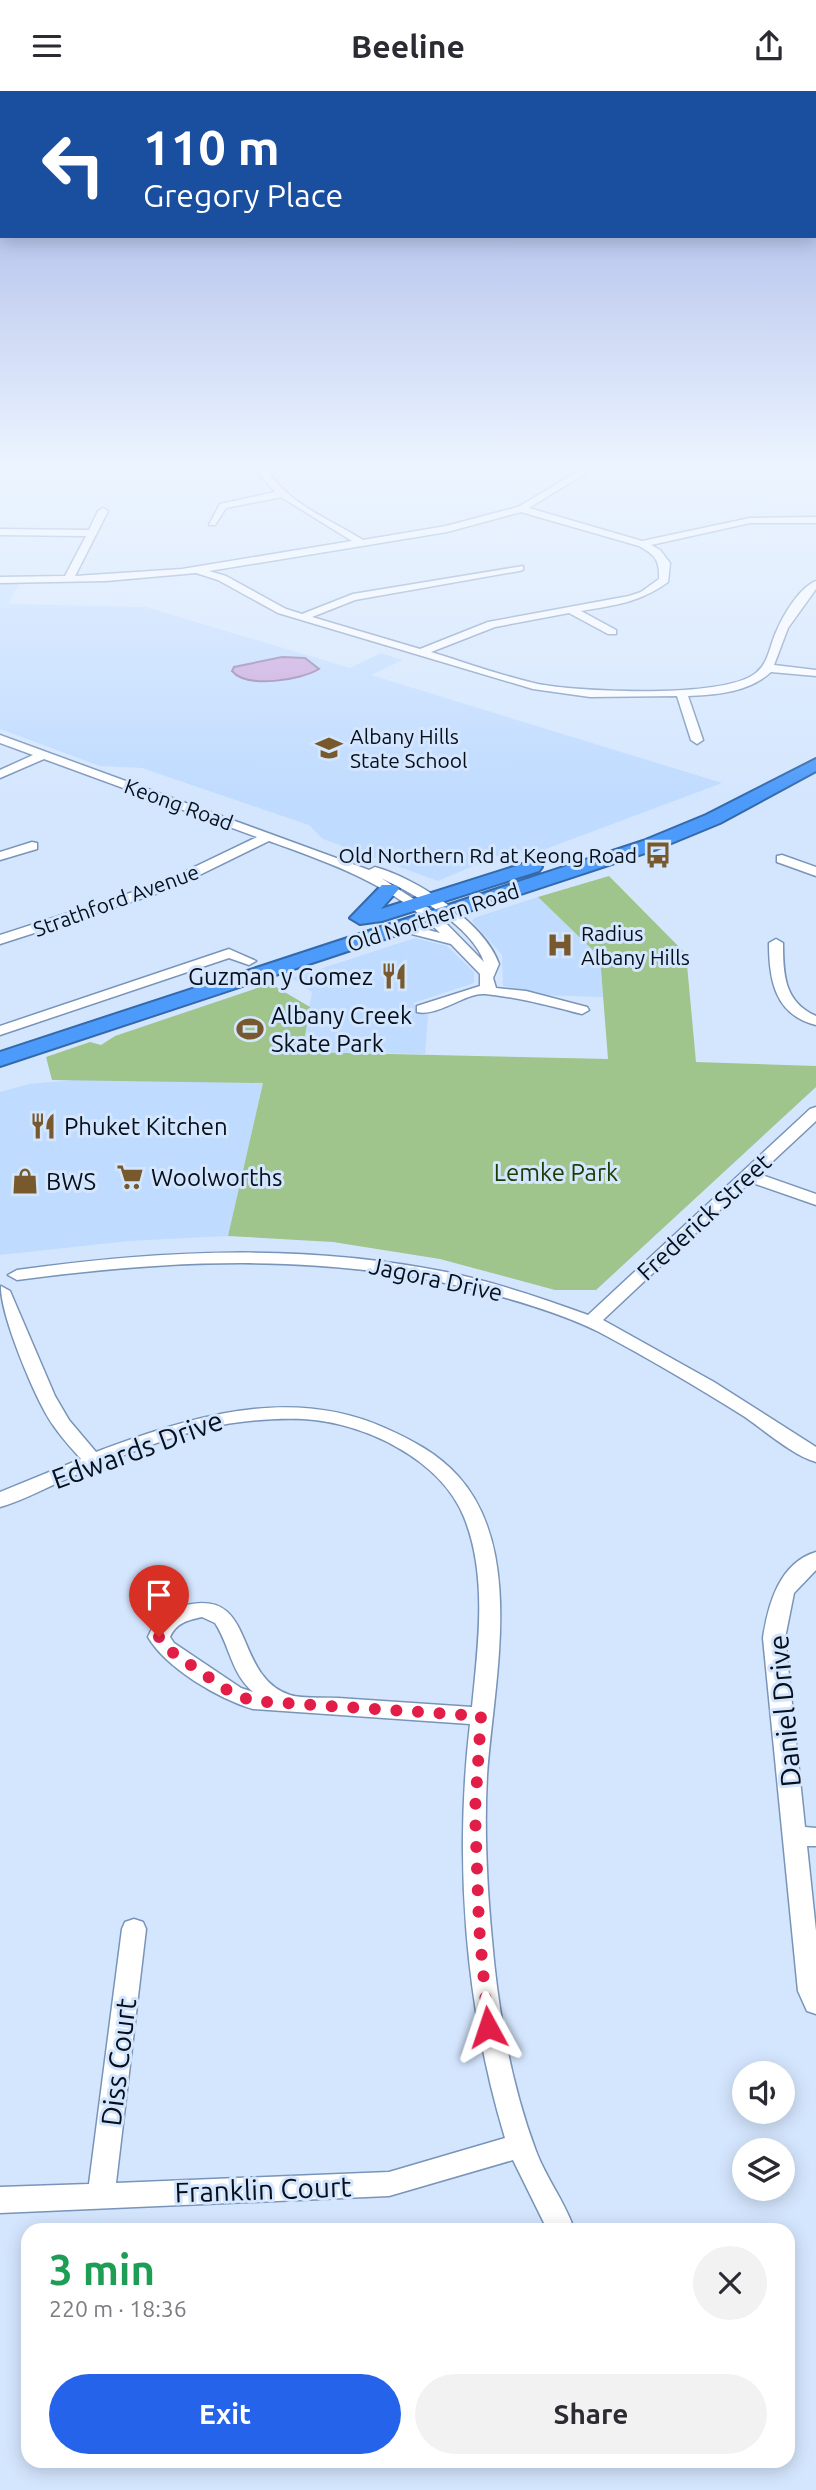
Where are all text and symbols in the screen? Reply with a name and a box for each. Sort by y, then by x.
icon: menu [28,27,66,65]
icon: share [750,27,788,65]
text: Beeline [351,28,465,64]
icon: left [28,119,119,210]
text: 110 m [143,119,280,174]
text: Gregory Place [143,177,343,213]
place label: Albany Hills State School [350,724,467,772]
school or university icon: Albany Hills State School [314,733,344,763]
street label: Keong Road [121,773,237,835]
bus stop icon: Old Northern Rd at Keong Road [643,840,673,870]
place label: Old Northern Rd at Keong Road [339,843,637,867]
street label: Strathford Avenue [30,859,202,941]
street label: Old Northern Road [344,878,522,956]
place label: Radius Albany Hills [581,921,690,969]
hospital icon: Radius Albany Hills [545,930,575,960]
restaurant icon: Guzman y Gomez [379,961,409,991]
place label: Guzman y Gomez [188,963,373,990]
place label: Albany Creek Skate Park [271,1002,412,1057]
sports icon: Albany Creek Skate Park [235,1014,265,1044]
restaurant icon: Phuket Kitchen [28,1111,58,1141]
place label: Phuket Kitchen [64,1113,228,1140]
street label: Frederick Street [632,1148,777,1286]
park label: Lemke Park [494,1159,618,1186]
supermarket icon: Woolworths [115,1162,145,1192]
place label: Woolworths [151,1164,282,1191]
shop icon: BWS [10,1166,40,1196]
place label: BWS [46,1168,96,1195]
street label: Jagora Drive [367,1252,505,1306]
street label: Edwards Drive [47,1404,227,1494]
pin [129,1565,189,1637]
icon: arrive [140,1576,178,1614]
street label: Daniel Drive [762,1634,806,1788]
position arrow [451,1990,525,2064]
street label: Diss Court [95,1996,141,2128]
map controls [732,2061,795,2201]
button: sound [732,2061,795,2124]
button: layers [732,2138,795,2201]
street label: Franklin Court [174,2170,352,2208]
text: 3 min [49,2246,155,2293]
button: close [693,2246,767,2320]
text: 220 m · 18:36 [49,2296,187,2321]
button: Exit [49,2374,401,2454]
button: Share [415,2374,767,2454]

